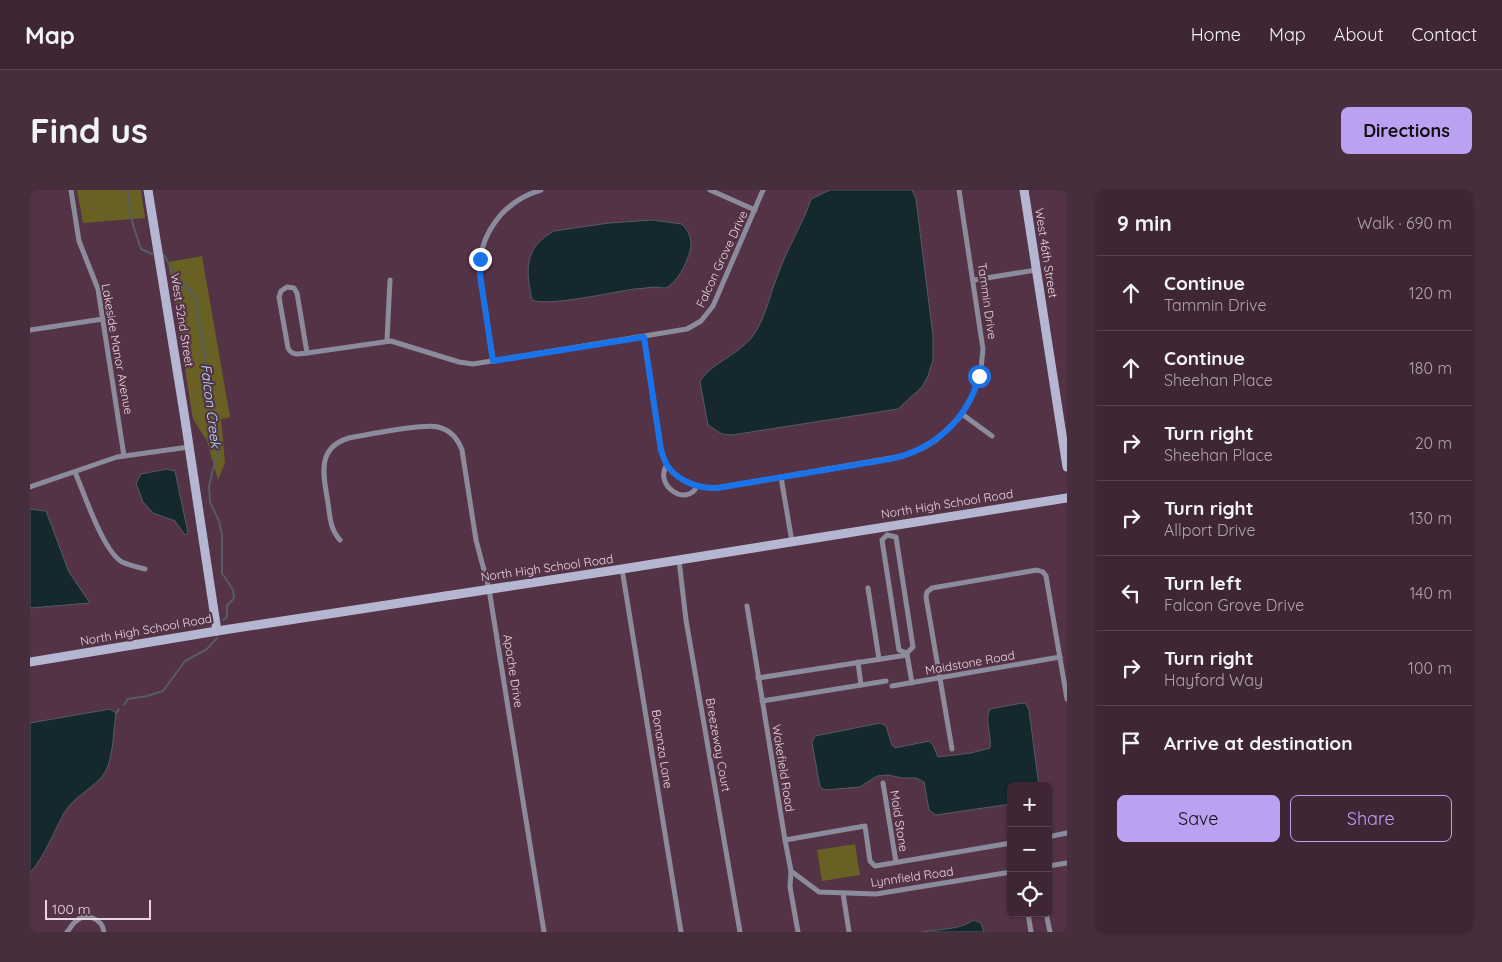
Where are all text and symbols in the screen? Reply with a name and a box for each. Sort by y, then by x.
text: Map [25,20,75,50]
text: Home [1191,23,1241,46]
text: Map [1269,23,1306,46]
text: About [1334,23,1384,46]
text: Contact [1412,23,1477,46]
button: Directions [1341,107,1472,154]
text: Find us [30,108,148,152]
street label: West 46th Street [1032,207,1061,299]
street label: Falcon Grove Drive [693,208,751,310]
text: 9 min [1117,210,1172,236]
text: Walk · 690 m [1357,213,1452,233]
route end [469,248,492,271]
street label: Tammin Drive [975,262,1000,340]
text: Continue [1164,271,1245,295]
street label: West 52nd Street [168,272,197,368]
icon: ahead [1117,279,1145,307]
street label: Lakeside Manor Avenue [99,282,136,416]
text: 120 m [1409,283,1452,303]
text: Tammin Drive [1164,295,1267,315]
text: Continue [1164,346,1245,370]
icon: ahead [1117,354,1145,382]
text: 180 m [1409,358,1452,378]
water label: Falcon Creek [197,363,225,450]
route start [968,365,991,388]
text: Sheehan Place [1164,370,1273,390]
text: Turn right [1164,421,1253,445]
icon: right [1117,429,1145,457]
text: 20 m [1415,433,1452,453]
text: Sheehan Place [1164,445,1273,465]
street label: North High School Road [880,486,1014,521]
text: Turn right [1164,496,1253,520]
icon: right [1117,504,1145,532]
text: 130 m [1409,508,1452,528]
text: Allport Drive [1164,520,1256,540]
street label: North High School Road [480,551,614,584]
text: Turn left [1164,571,1242,595]
icon: left [1117,579,1145,607]
text: 140 m [1409,583,1452,603]
text: Falcon Grove Drive [1164,595,1304,615]
street label: North High School Road [79,611,213,648]
street label: Apache Drive [500,633,527,709]
text: Turn right [1164,646,1253,670]
street label: Maidstone Road [924,647,1016,678]
icon: right [1117,654,1145,682]
text: 100 m [1408,658,1452,678]
text: Hayford Way [1164,670,1263,690]
street label: Breezeway Court [703,697,734,793]
street label: Bonanza Lane [649,708,676,790]
street label: Wakefield Road [769,723,798,813]
icon: arrive [1117,729,1145,757]
text: Arrive at destination [1164,731,1353,755]
map controls [1007,782,1052,917]
button: + [1007,782,1052,827]
street label: Maid Stone [887,789,912,853]
button: Save [1117,795,1280,842]
button: Share [1290,795,1452,842]
button: − [1007,827,1052,872]
street label: Lynnfield Road [870,863,954,890]
button: locate [1007,872,1052,917]
scale bar [45,897,151,920]
text: 100 m [52,900,90,918]

